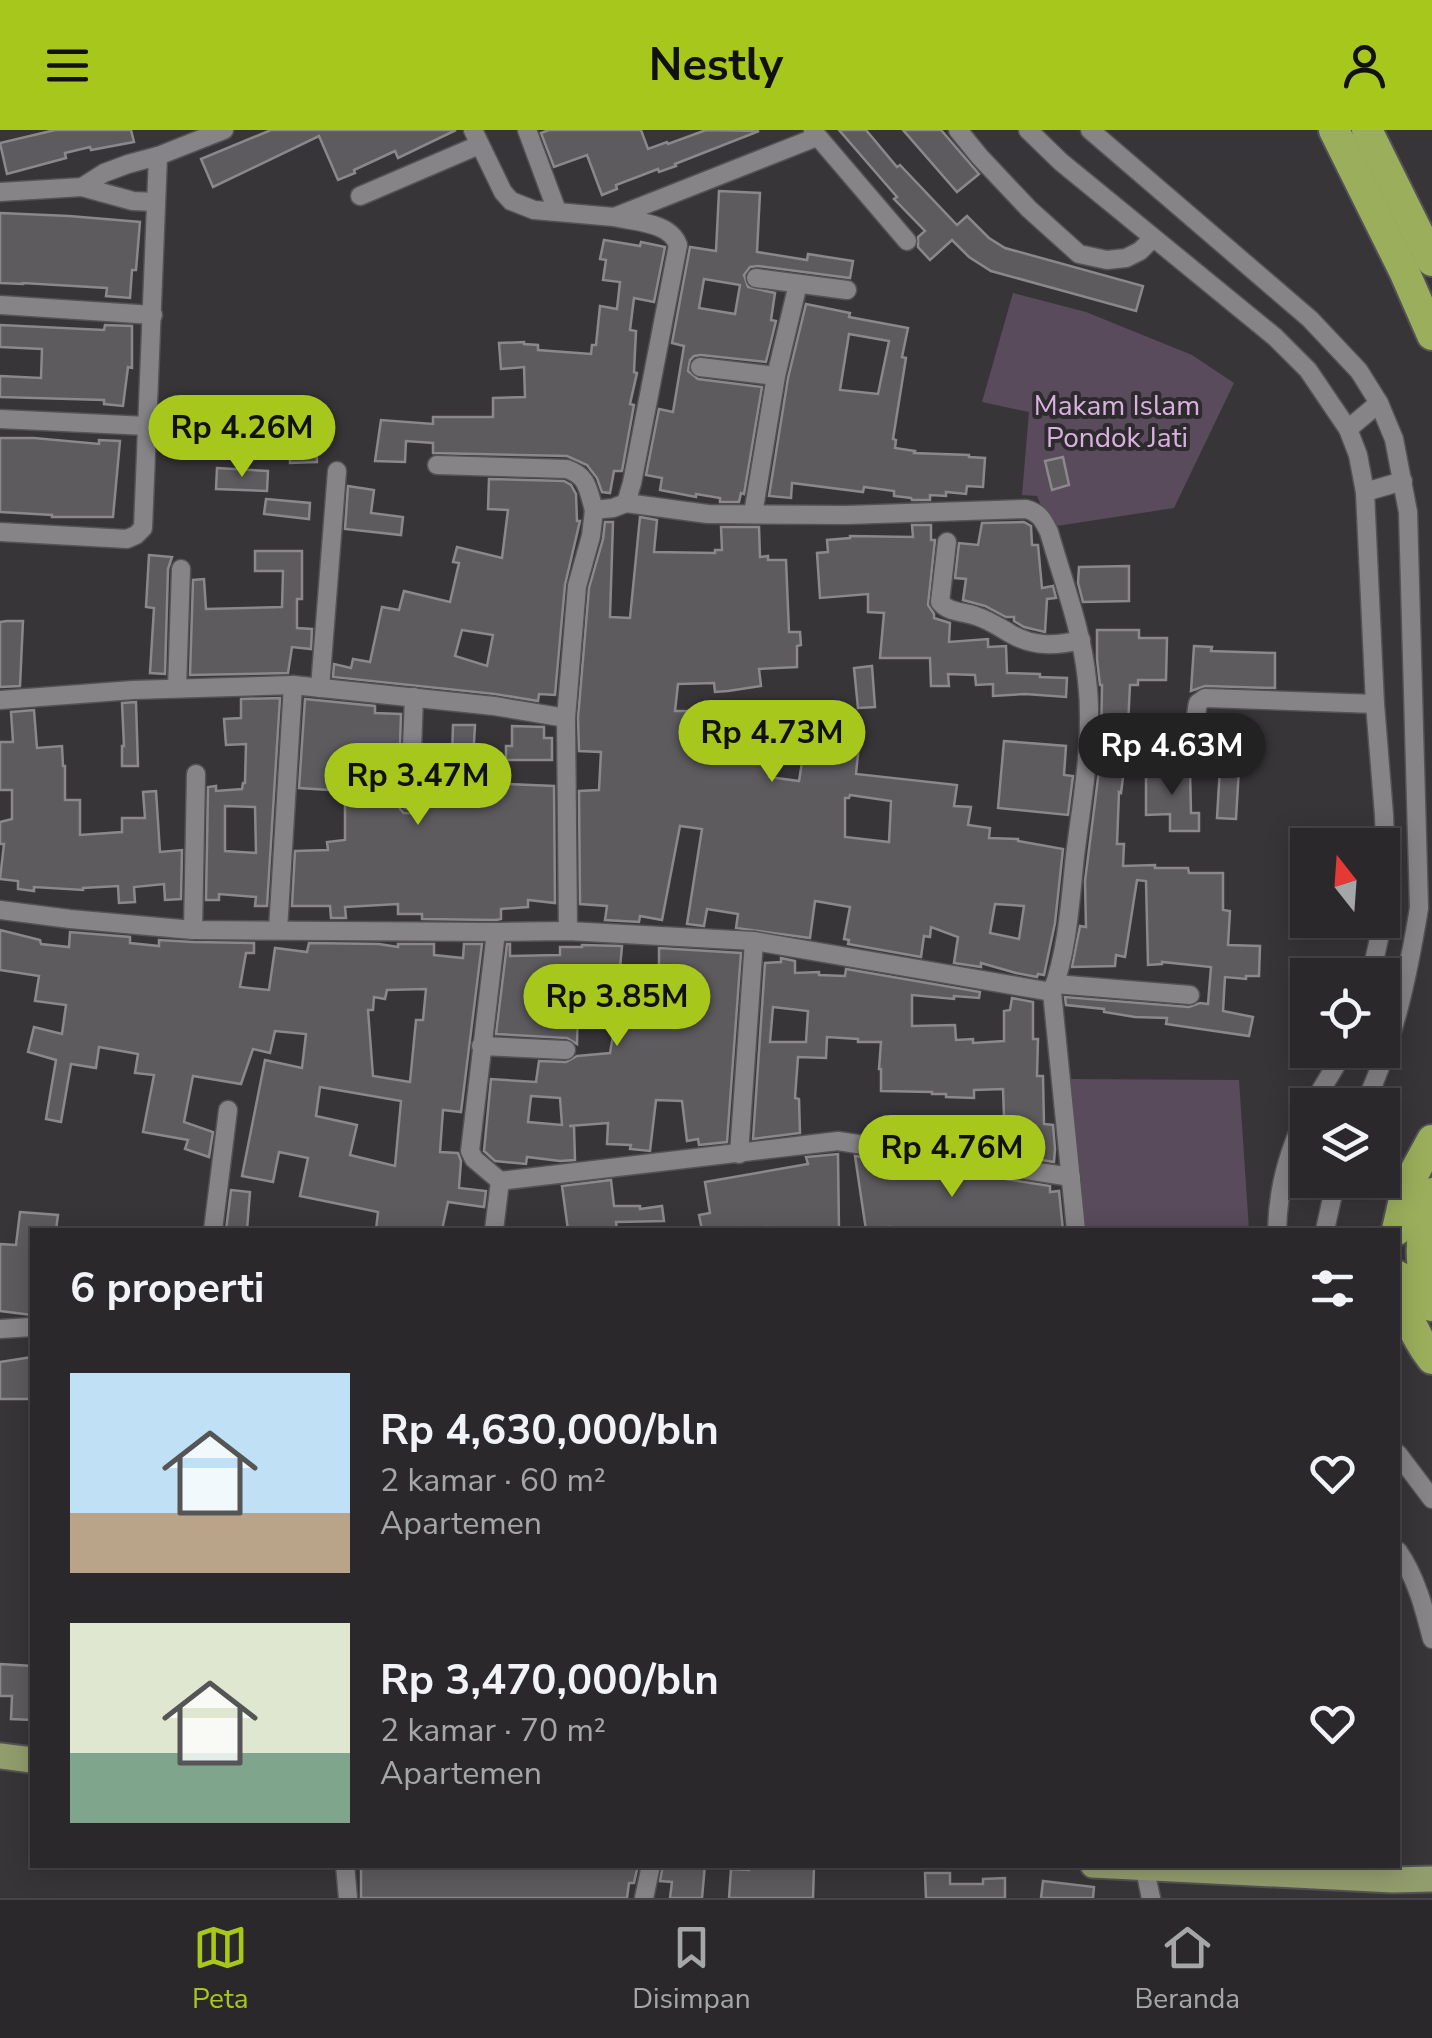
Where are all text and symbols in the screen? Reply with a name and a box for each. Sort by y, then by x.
text: Nestly [649,35,783,96]
icon: menu [40,38,95,93]
icon: person [1337,38,1392,93]
park label: Makam Islam Pondok Jati [1034,387,1200,457]
pin: Rp 4.26M [139,395,345,480]
text: Rp 4.26M [170,406,314,449]
pin: Rp 4.73M [669,700,875,785]
text: Rp 4.73M [700,711,844,754]
pin: Rp 4.63M [1069,713,1275,798]
text: Rp 4.63M [1100,724,1244,767]
pin: Rp 3.47M [315,743,521,828]
text: Rp 3.47M [346,754,490,797]
north arrow [1290,828,1400,938]
map controls [1290,828,1400,1198]
button: locate [1290,958,1400,1068]
pin: Rp 3.85M [514,964,720,1049]
text: Rp 3.85M [545,975,689,1018]
button: layers [1290,1088,1400,1198]
pin: Rp 4.76M [849,1115,1055,1200]
text: Rp 4.76M [880,1126,1024,1169]
text: 6 properti [70,1260,265,1317]
icon: filters [1305,1261,1360,1316]
text: Rp 4,630,000/bln [380,1402,719,1459]
icon: home [150,1413,270,1533]
icon: heart [1305,1446,1360,1501]
text: 2 kamar · 60 m² [380,1459,606,1502]
text: Apartemen [380,1502,542,1545]
text: Rp 3,470,000/bln [380,1652,719,1709]
icon: home [150,1663,270,1783]
icon: heart [1305,1696,1360,1751]
text: 2 kamar · 70 m² [380,1709,606,1752]
text: Apartemen [380,1752,542,1795]
tab: Peta [192,1920,249,2018]
tab: Disimpan [632,1920,751,2018]
tab: Beranda [1134,1920,1240,2018]

